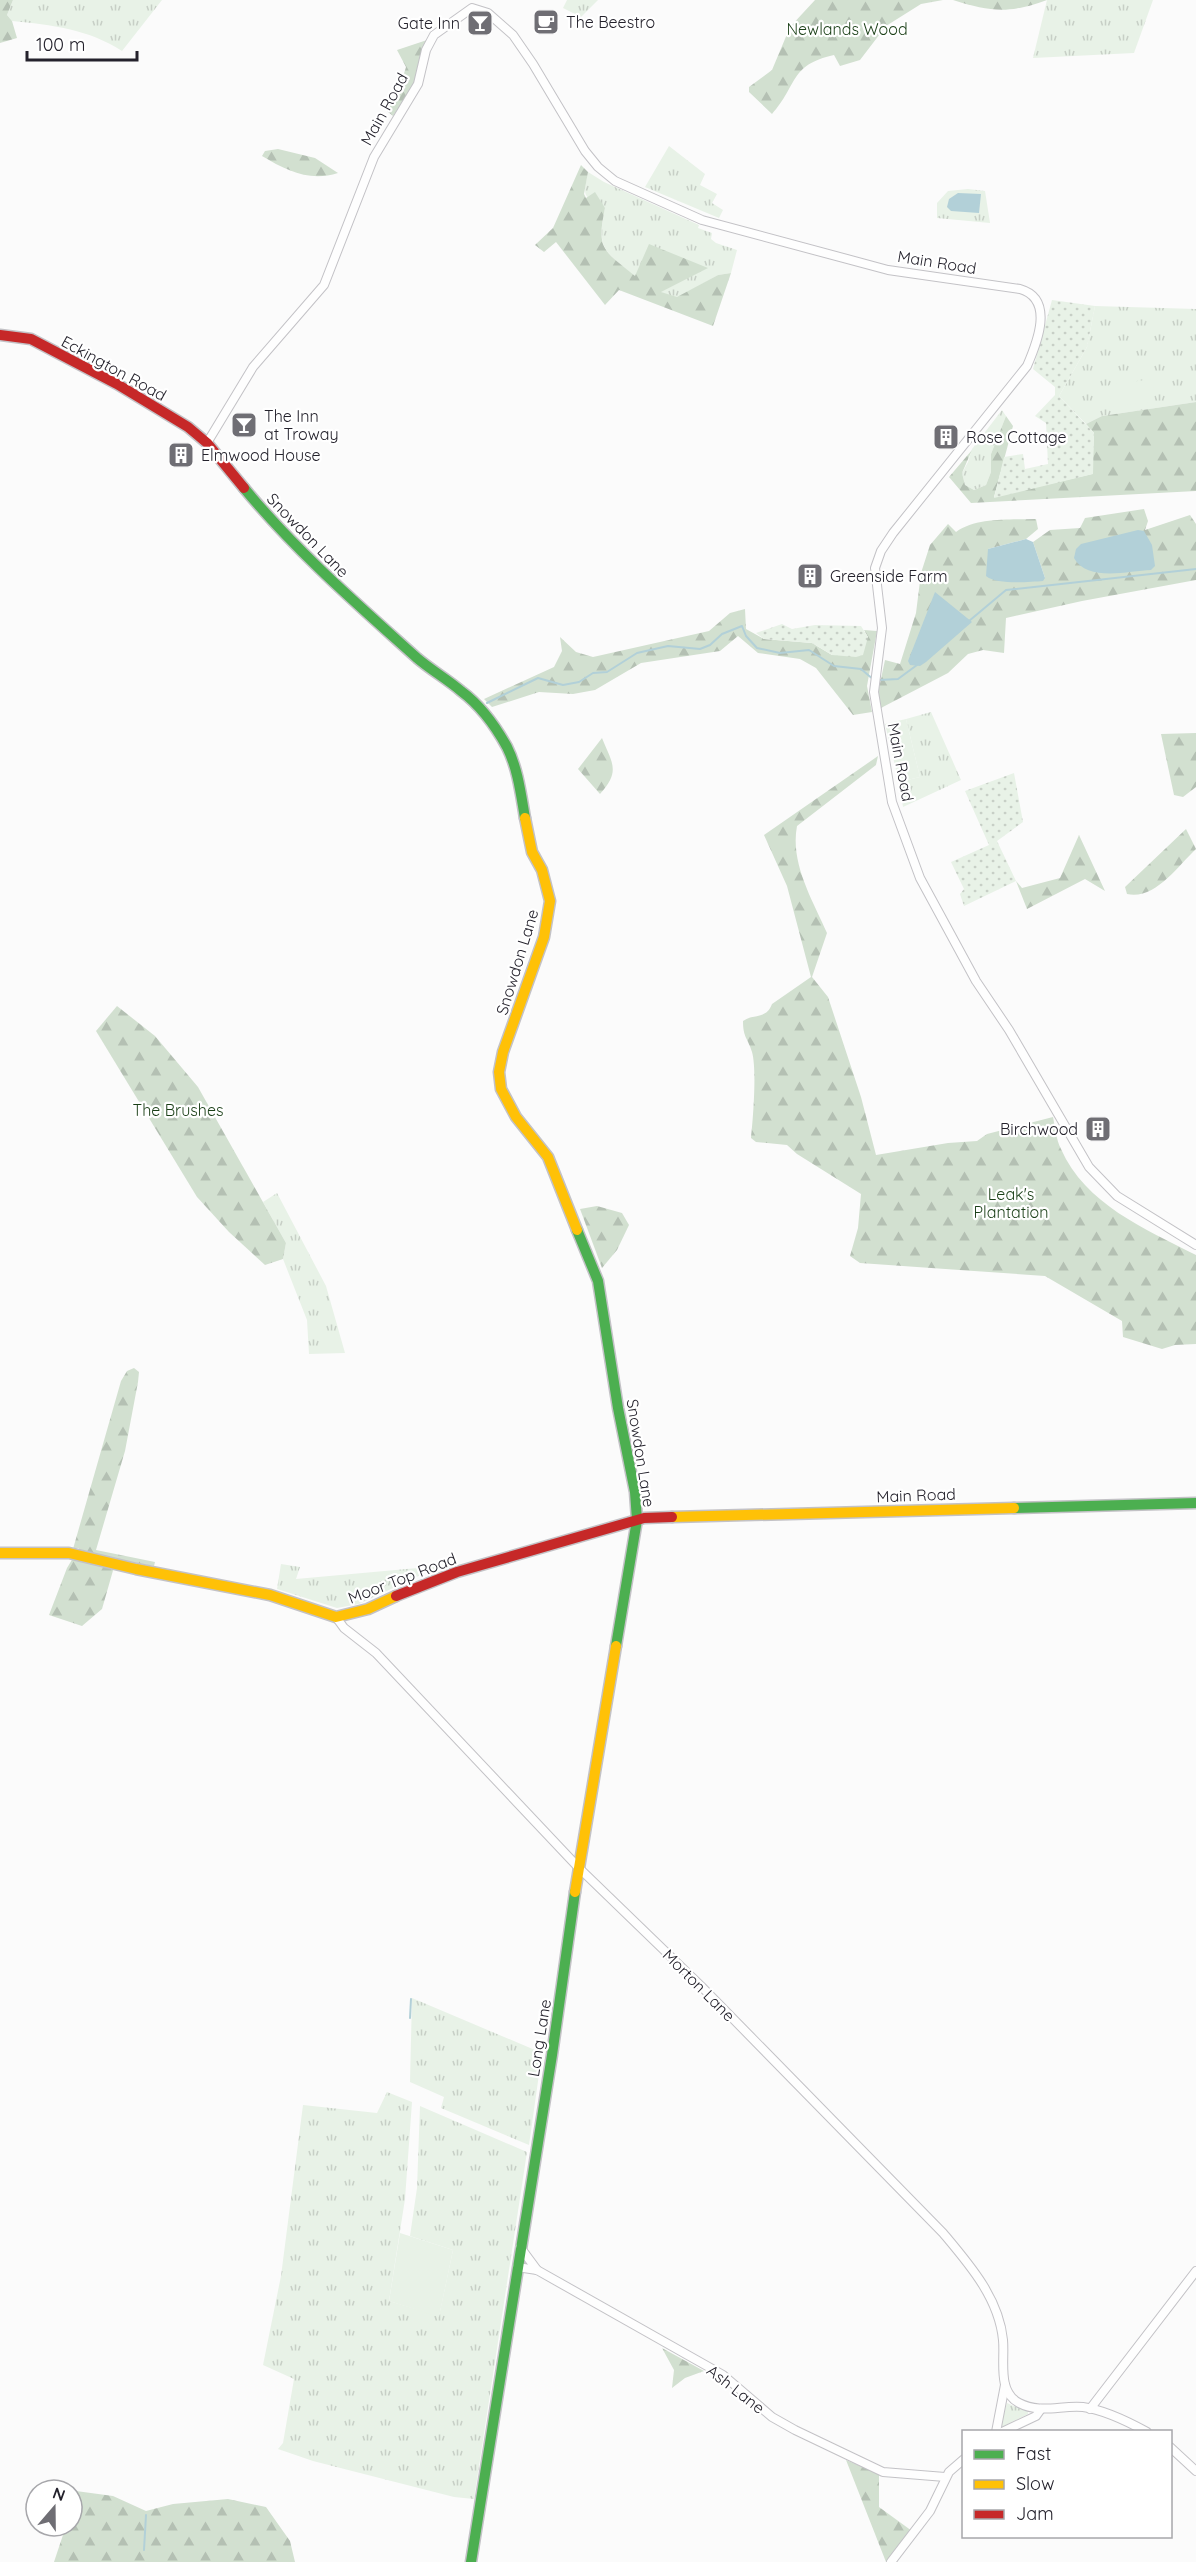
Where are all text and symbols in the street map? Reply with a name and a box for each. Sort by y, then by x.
cafe icon: The Beestro [531,7,561,37]
bar icon: Gate Inn [465,8,495,38]
place label: The Beestro [566,12,655,32]
place label: Gate Inn [398,13,460,33]
park label: Newlands Wood [786,19,908,39]
scale bar [27,24,136,62]
text: 100 m [36,33,85,56]
street label: Main Road [356,69,412,149]
street label: Main Road [896,246,978,278]
street label: Eckington Road [58,331,170,405]
place label: The Inn at Troway [264,406,339,444]
bar icon: The Inn at Troway [229,410,259,440]
building icon: Rose Cottage [931,422,961,452]
place label: Rose Cottage [966,427,1067,447]
building icon: Elmwood House [166,440,196,470]
place label: Elmwood House [201,445,321,465]
street label: Snowdon Lane [263,489,353,581]
building icon: Greenside Farm [795,561,825,591]
place label: Greenside Farm [830,566,947,586]
street label: Main Road [884,721,918,803]
street label: Snowdon Lane [491,907,543,1017]
park label: The Brushes [133,1100,223,1120]
building icon: Birchwood [1083,1114,1113,1144]
place label: Birchwood [1000,1119,1078,1139]
park label: Leak's Plantation [973,1184,1049,1222]
street label: Snowdon Lane [623,1397,659,1509]
street label: Main Road [876,1484,956,1506]
street label: Moor Top Road [345,1548,459,1608]
street label: Morton Lane [659,1945,739,2025]
street label: Long Lane [523,1998,555,2078]
street label: Ash Lane [703,2360,769,2418]
legend [962,2430,1172,2538]
text: Fast [1016,2442,1051,2465]
text: Slow [1016,2472,1054,2495]
north arrow [24,2478,84,2538]
text: N [50,2482,68,2505]
text: Jam [1016,2502,1054,2525]

